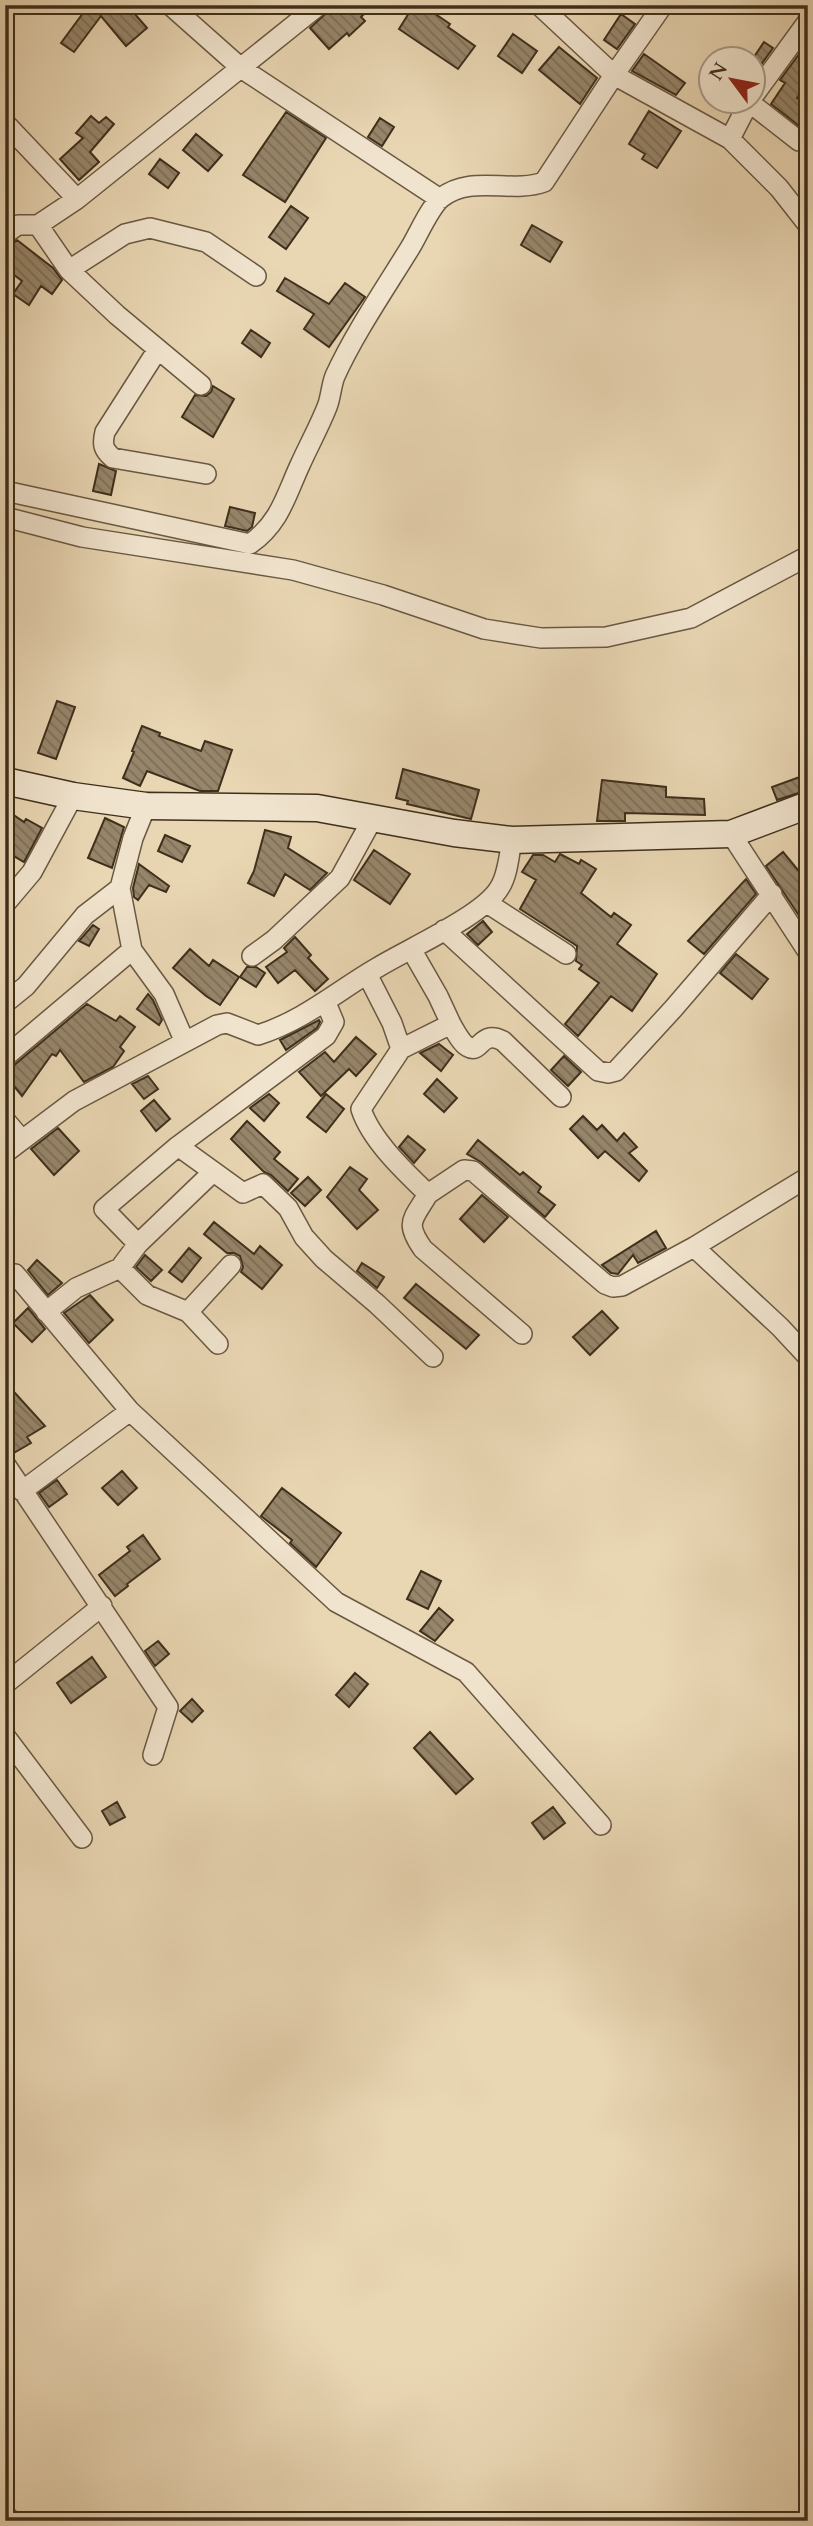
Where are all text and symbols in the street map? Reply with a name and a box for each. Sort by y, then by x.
north arrow [698,46,768,116]
text: N [703,57,734,85]

